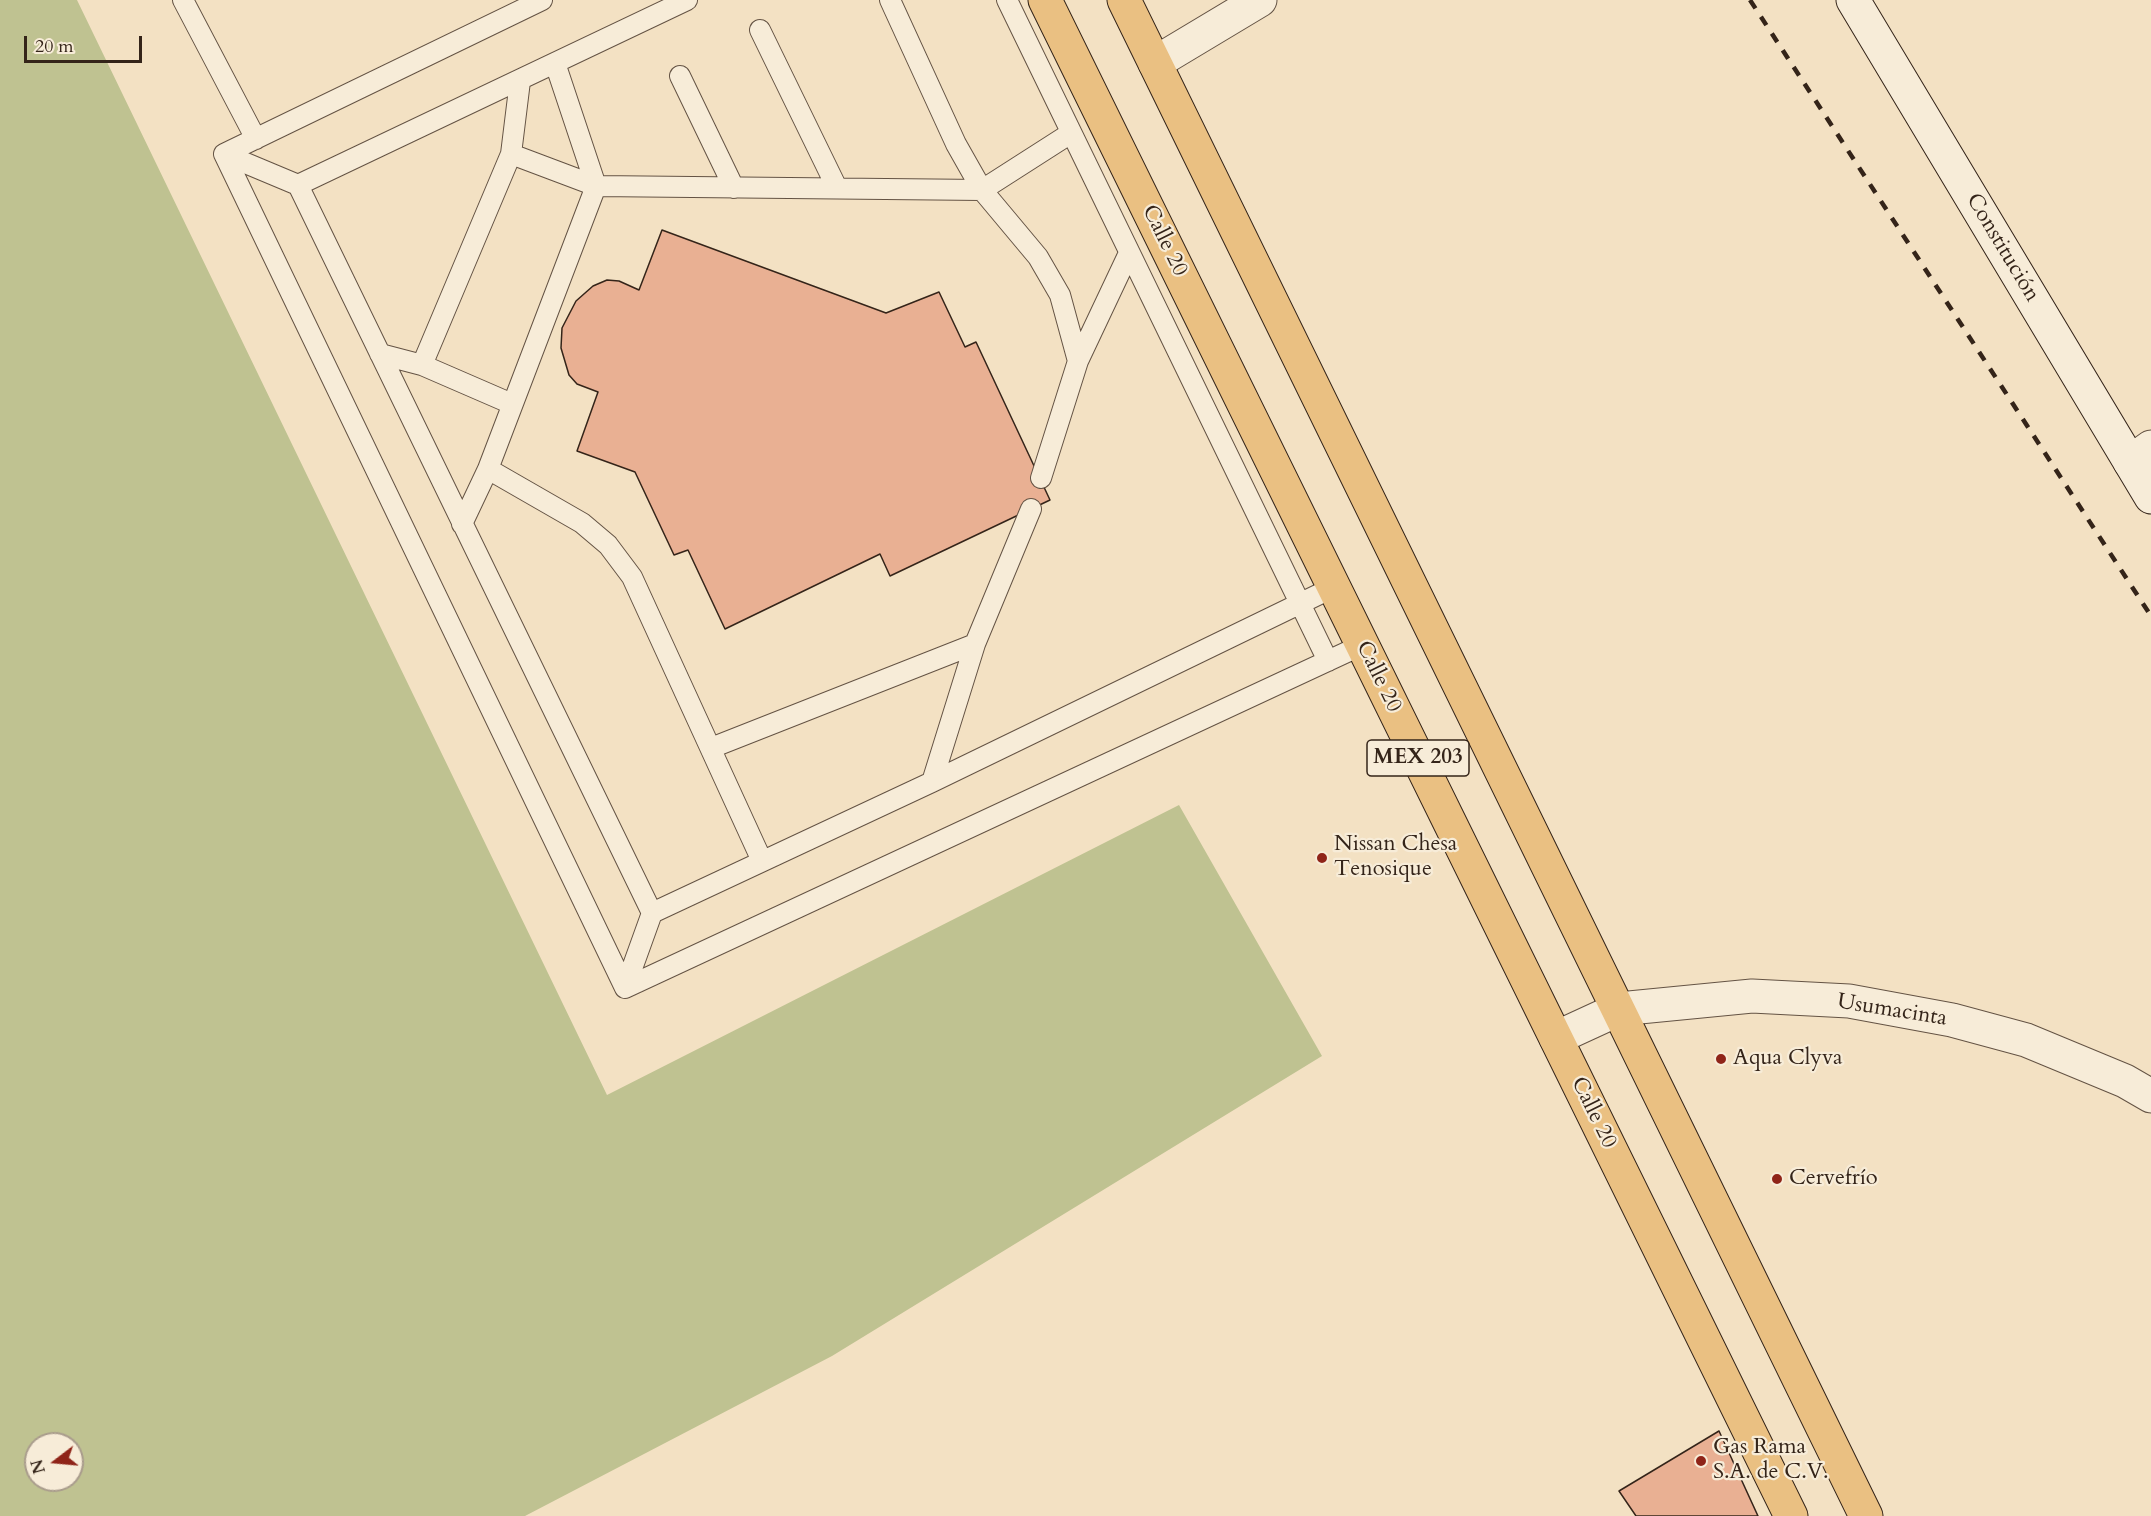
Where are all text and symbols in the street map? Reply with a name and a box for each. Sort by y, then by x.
scale bar [27,24,146,62]
text: 20 m [35,34,74,59]
street label: Constitución [1959,189,2045,307]
street label: Calle 20 [1135,201,1193,281]
street label: Calle 20 [1349,637,1407,717]
road number: MEX 203 [1367,740,1469,776]
place label: Nissan Chesa Tenosique [1334,832,1457,884]
marker: Nissan Chesa Tenosique [1315,851,1329,865]
street label: Usumacinta [1835,989,1949,1033]
place label: Aqua Clyva [1733,1046,1843,1072]
marker: Aqua Clyva [1714,1052,1728,1066]
street label: Calle 20 [1564,1073,1622,1153]
place label: Cervefrío [1789,1166,1878,1192]
marker: Cervefrío [1770,1172,1784,1186]
north arrow [24,1432,84,1492]
place label: Gas Rama S.A. de C.V. [1713,1435,1829,1486]
marker: Gas Rama S.A. de C.V. [1694,1454,1708,1468]
text: N [26,1457,51,1476]

